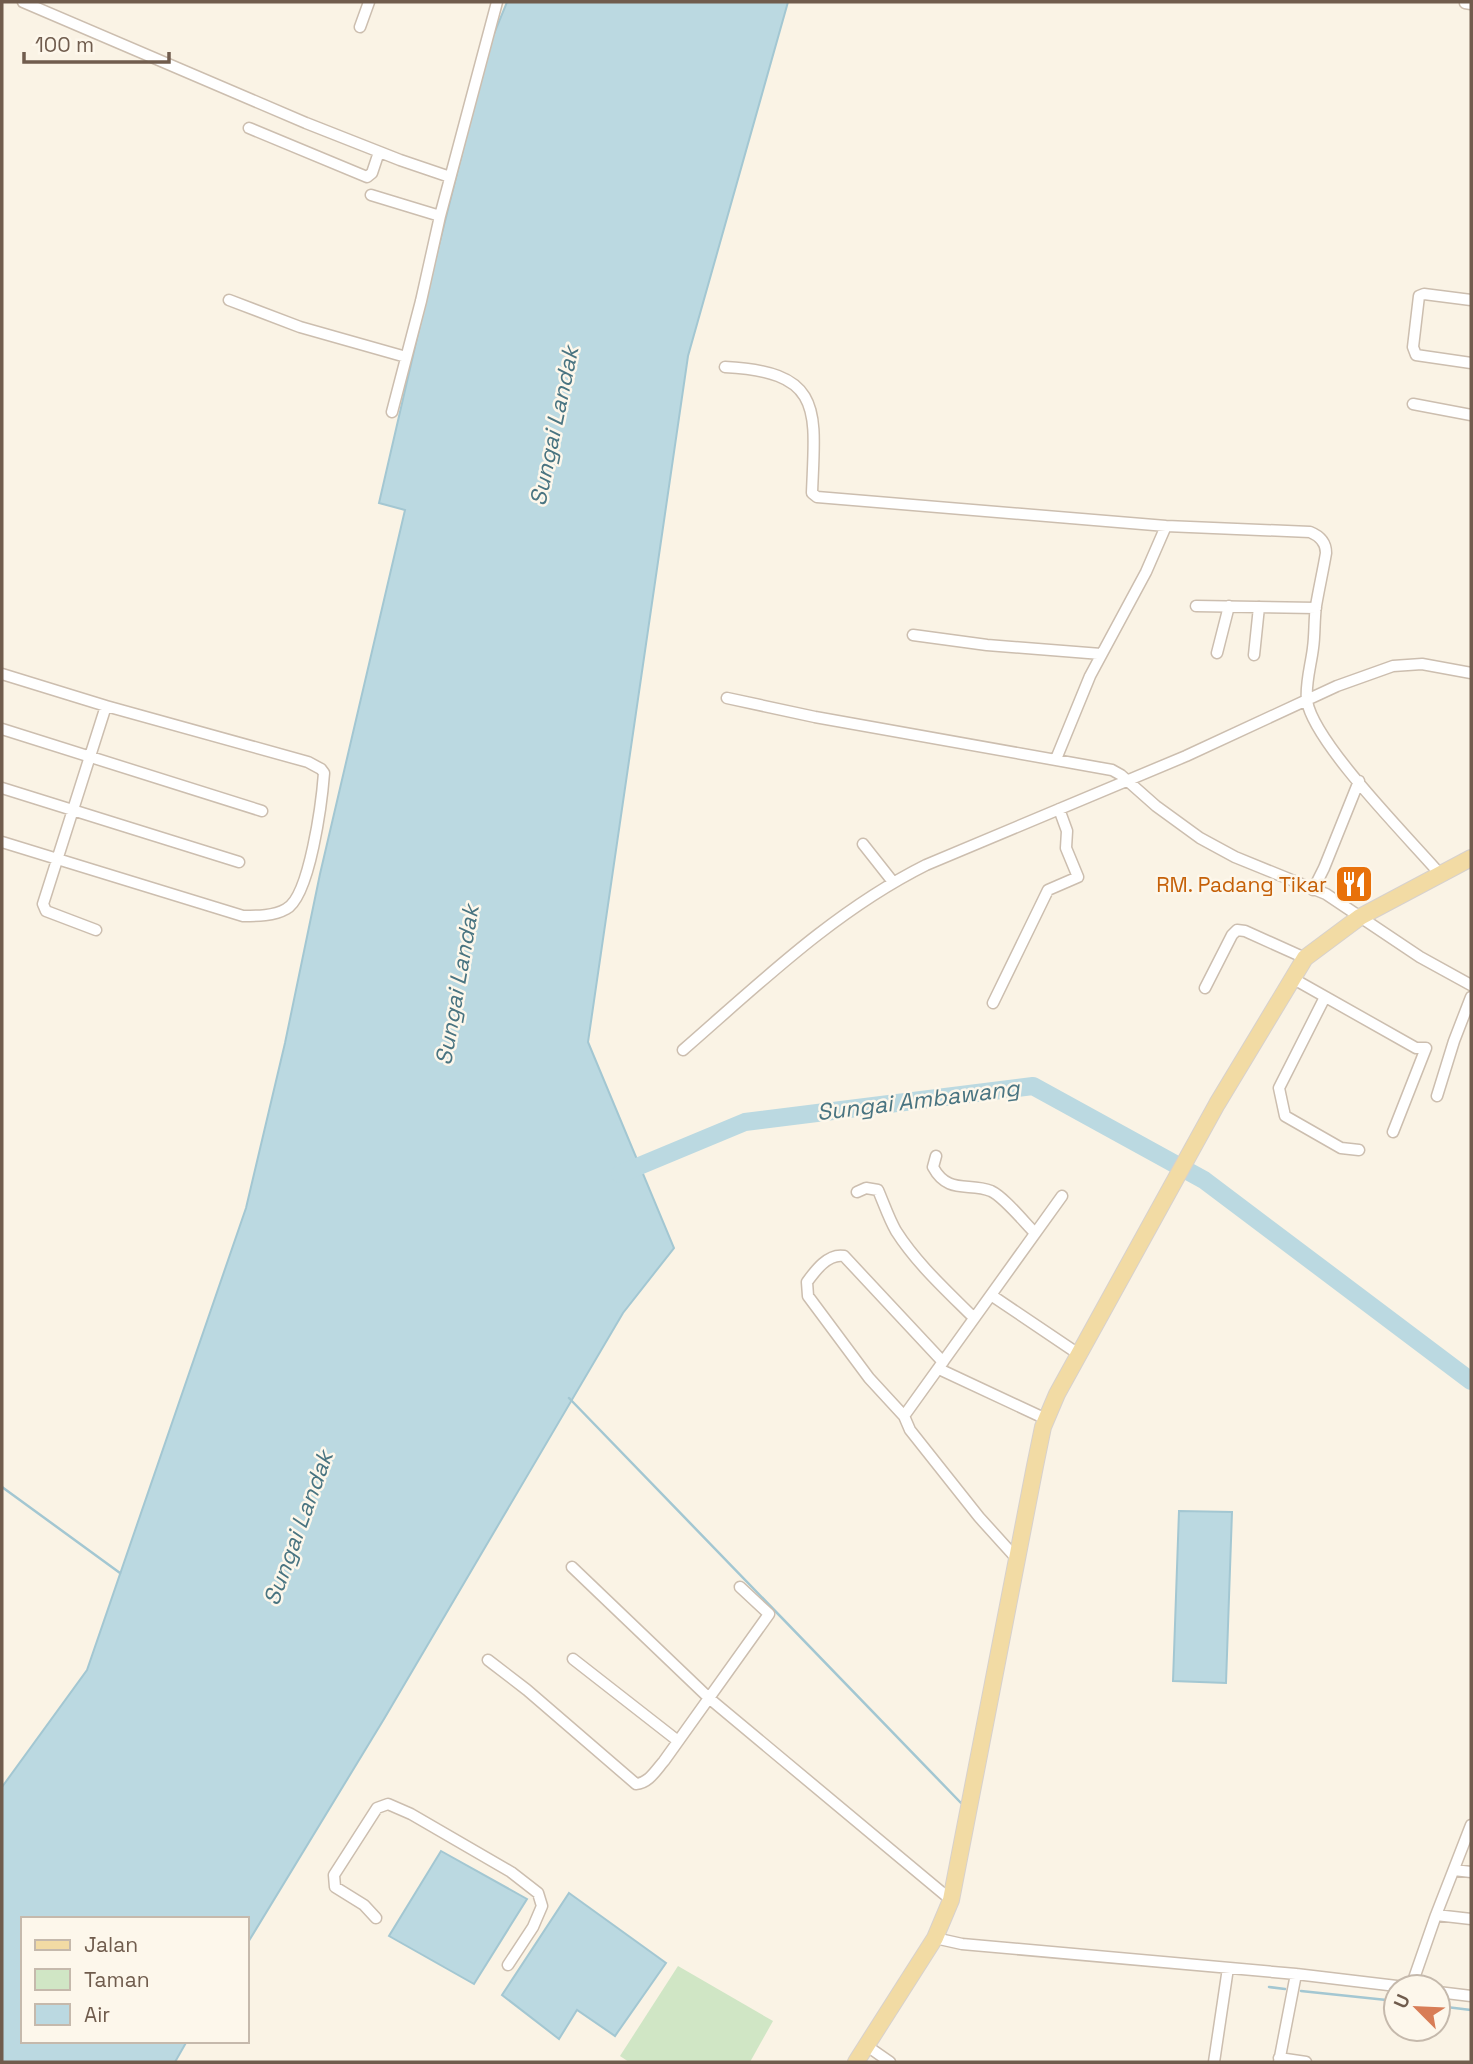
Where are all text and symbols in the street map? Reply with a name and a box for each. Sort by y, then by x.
scale bar [24,21,170,65]
text: 100 m [35,31,94,58]
water label: Sungai Landak [522,341,586,508]
restaurant icon: RM. Padang Tikar [1333,863,1375,905]
place label: RM. Padang Tikar [1156,871,1327,898]
water label: Sungai Landak [428,900,486,1067]
water label: Sungai Ambawang [815,1073,1022,1127]
water label: Sungai Landak [256,1444,341,1609]
legend [21,1917,248,2043]
text: Jalan [84,1931,138,1958]
text: Taman [84,1966,150,1993]
north arrow [1382,1973,1452,2043]
text: U [1388,1990,1416,2012]
text: Air [84,2001,110,2028]

